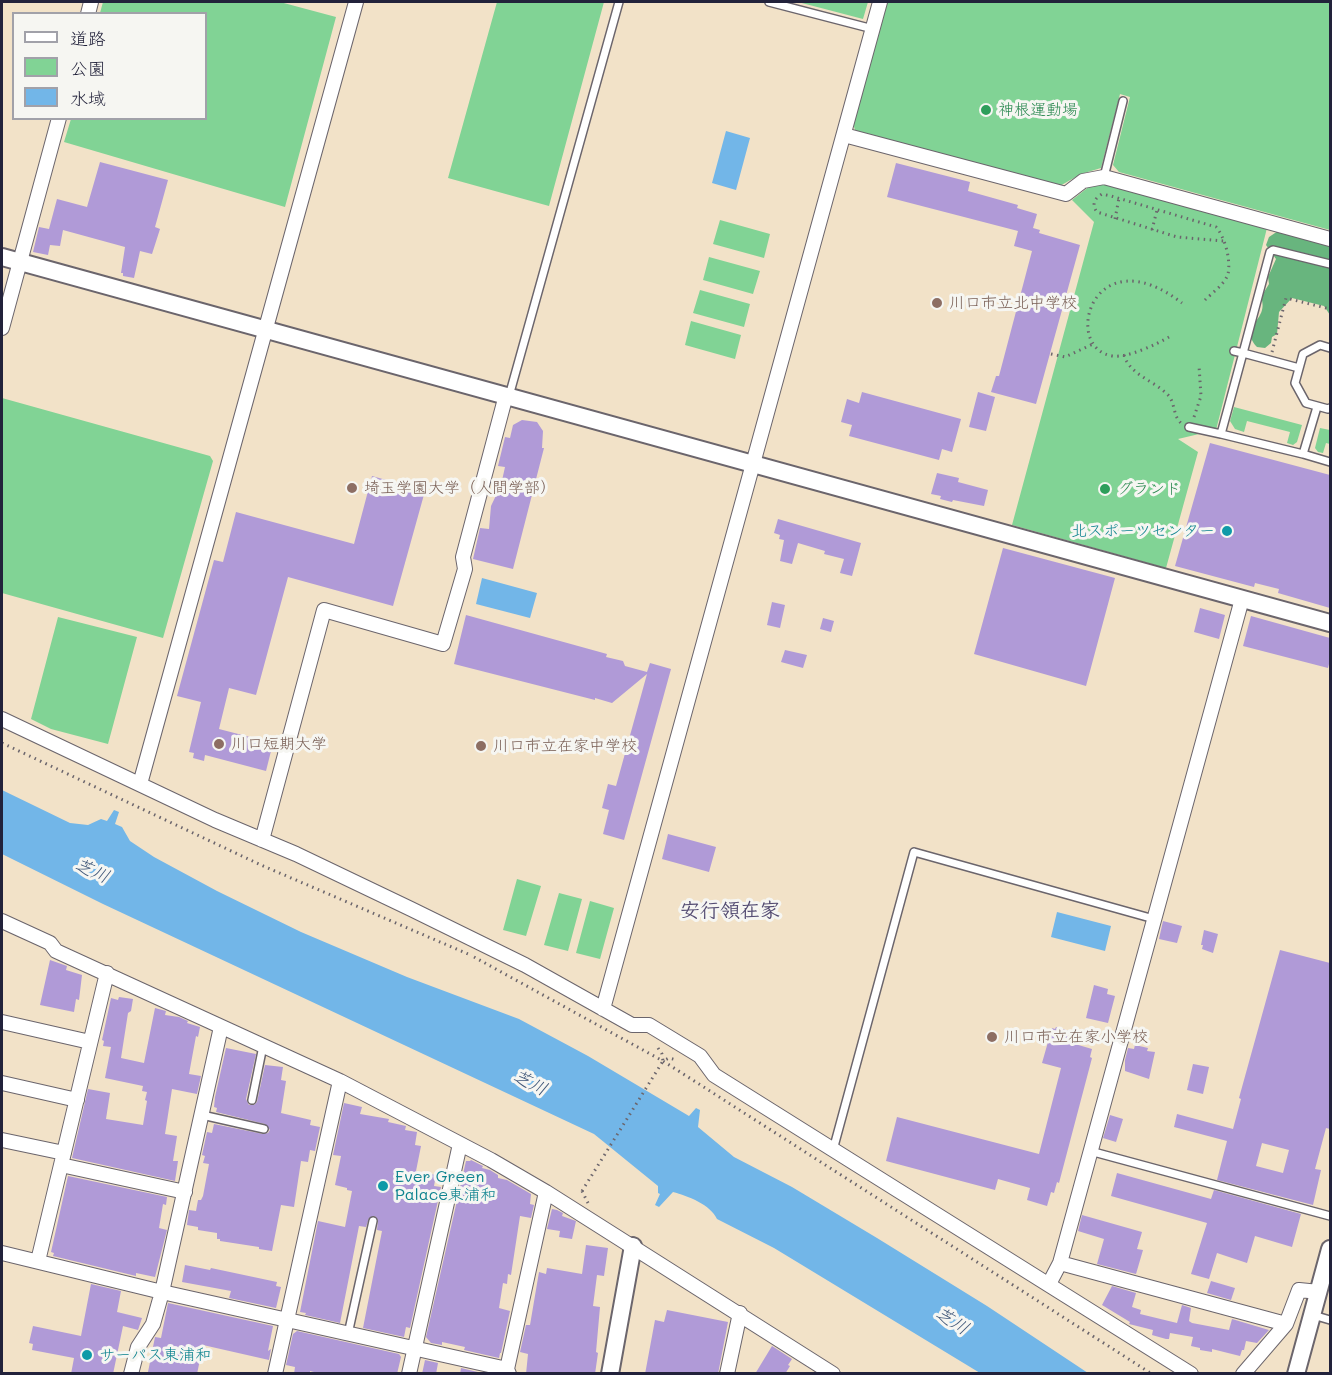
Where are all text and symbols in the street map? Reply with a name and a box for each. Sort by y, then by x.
legend [12,12,207,120]
text: 道路 [70,26,106,50]
text: 公園 [70,56,106,80]
text: 水域 [70,86,106,110]
place label: 神根運動場 [998,100,1078,120]
marker: 神根運動場 [979,103,993,117]
place label: 川口市立北中学校 [949,293,1077,313]
marker: 川口市立北中学校 [930,296,944,310]
place label: 埼玉学園大学（人間学部） [364,478,556,498]
place label: グランド [1117,479,1181,499]
marker: 埼玉学園大学（人間学部） [345,481,359,495]
marker: グランド [1098,482,1112,496]
place label: 北スポーツセンター [1071,521,1215,541]
marker: 北スポーツセンター [1220,524,1234,538]
place label: 川口短期大学 [231,734,327,754]
place label: 川口市立在家中学校 [493,736,637,756]
marker: 川口短期大学 [212,737,226,751]
marker: 川口市立在家中学校 [474,739,488,753]
water label: 芝川 [71,854,113,888]
district label: 安行領在家 [680,899,780,923]
place label: 川口市立在家小学校 [1004,1027,1148,1047]
marker: 川口市立在家小学校 [985,1030,999,1044]
water label: 芝川 [509,1065,551,1101]
place label: Ever Green Palace東浦和 [395,1167,496,1205]
marker: Ever Green Palace東浦和 [376,1179,390,1193]
water label: 芝川 [931,1302,973,1340]
place label: サーパス東浦和 [99,1345,211,1365]
marker: サーパス東浦和 [80,1348,94,1362]

